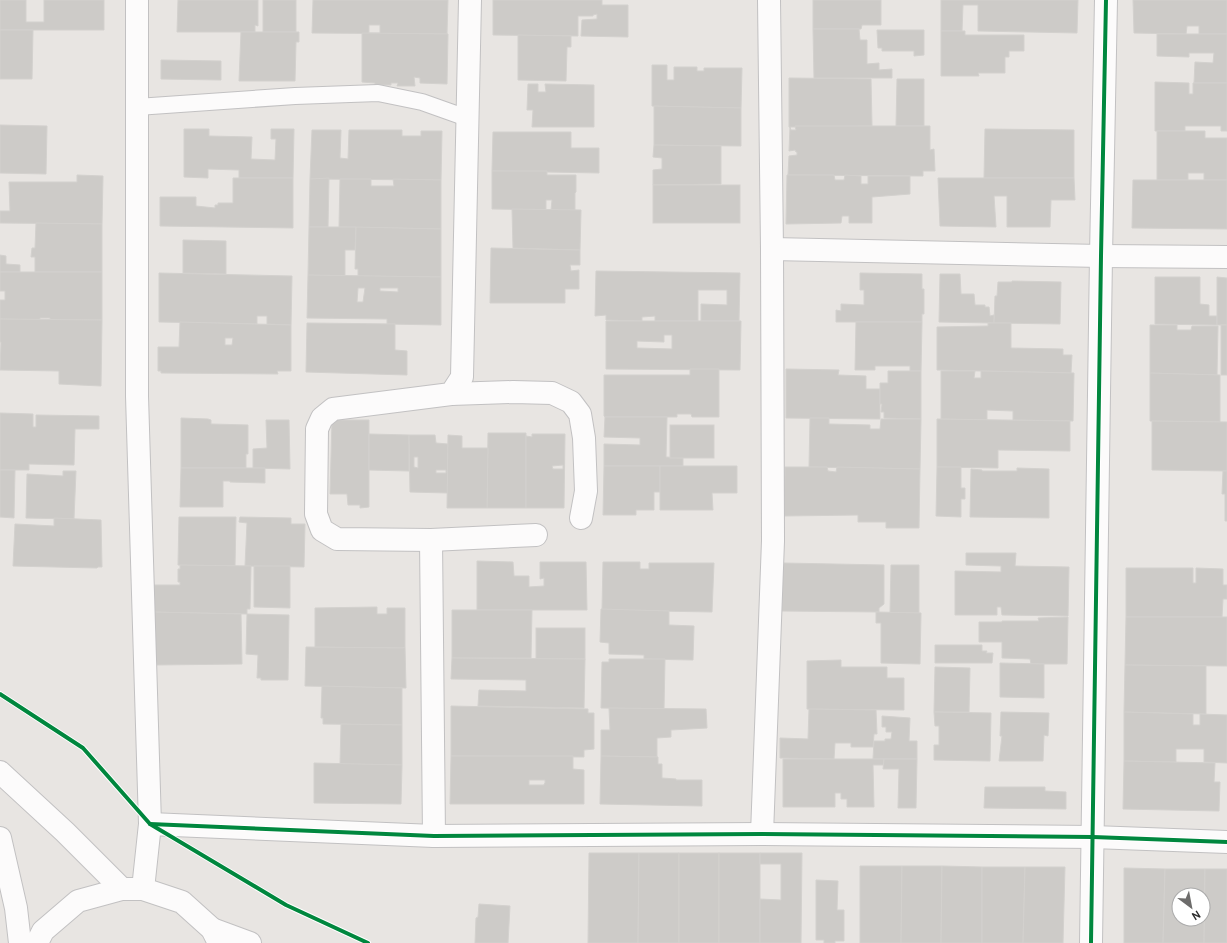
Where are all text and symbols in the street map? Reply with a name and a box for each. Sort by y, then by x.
north arrow [1171,887,1211,927]
text: N [1189,907,1203,923]

